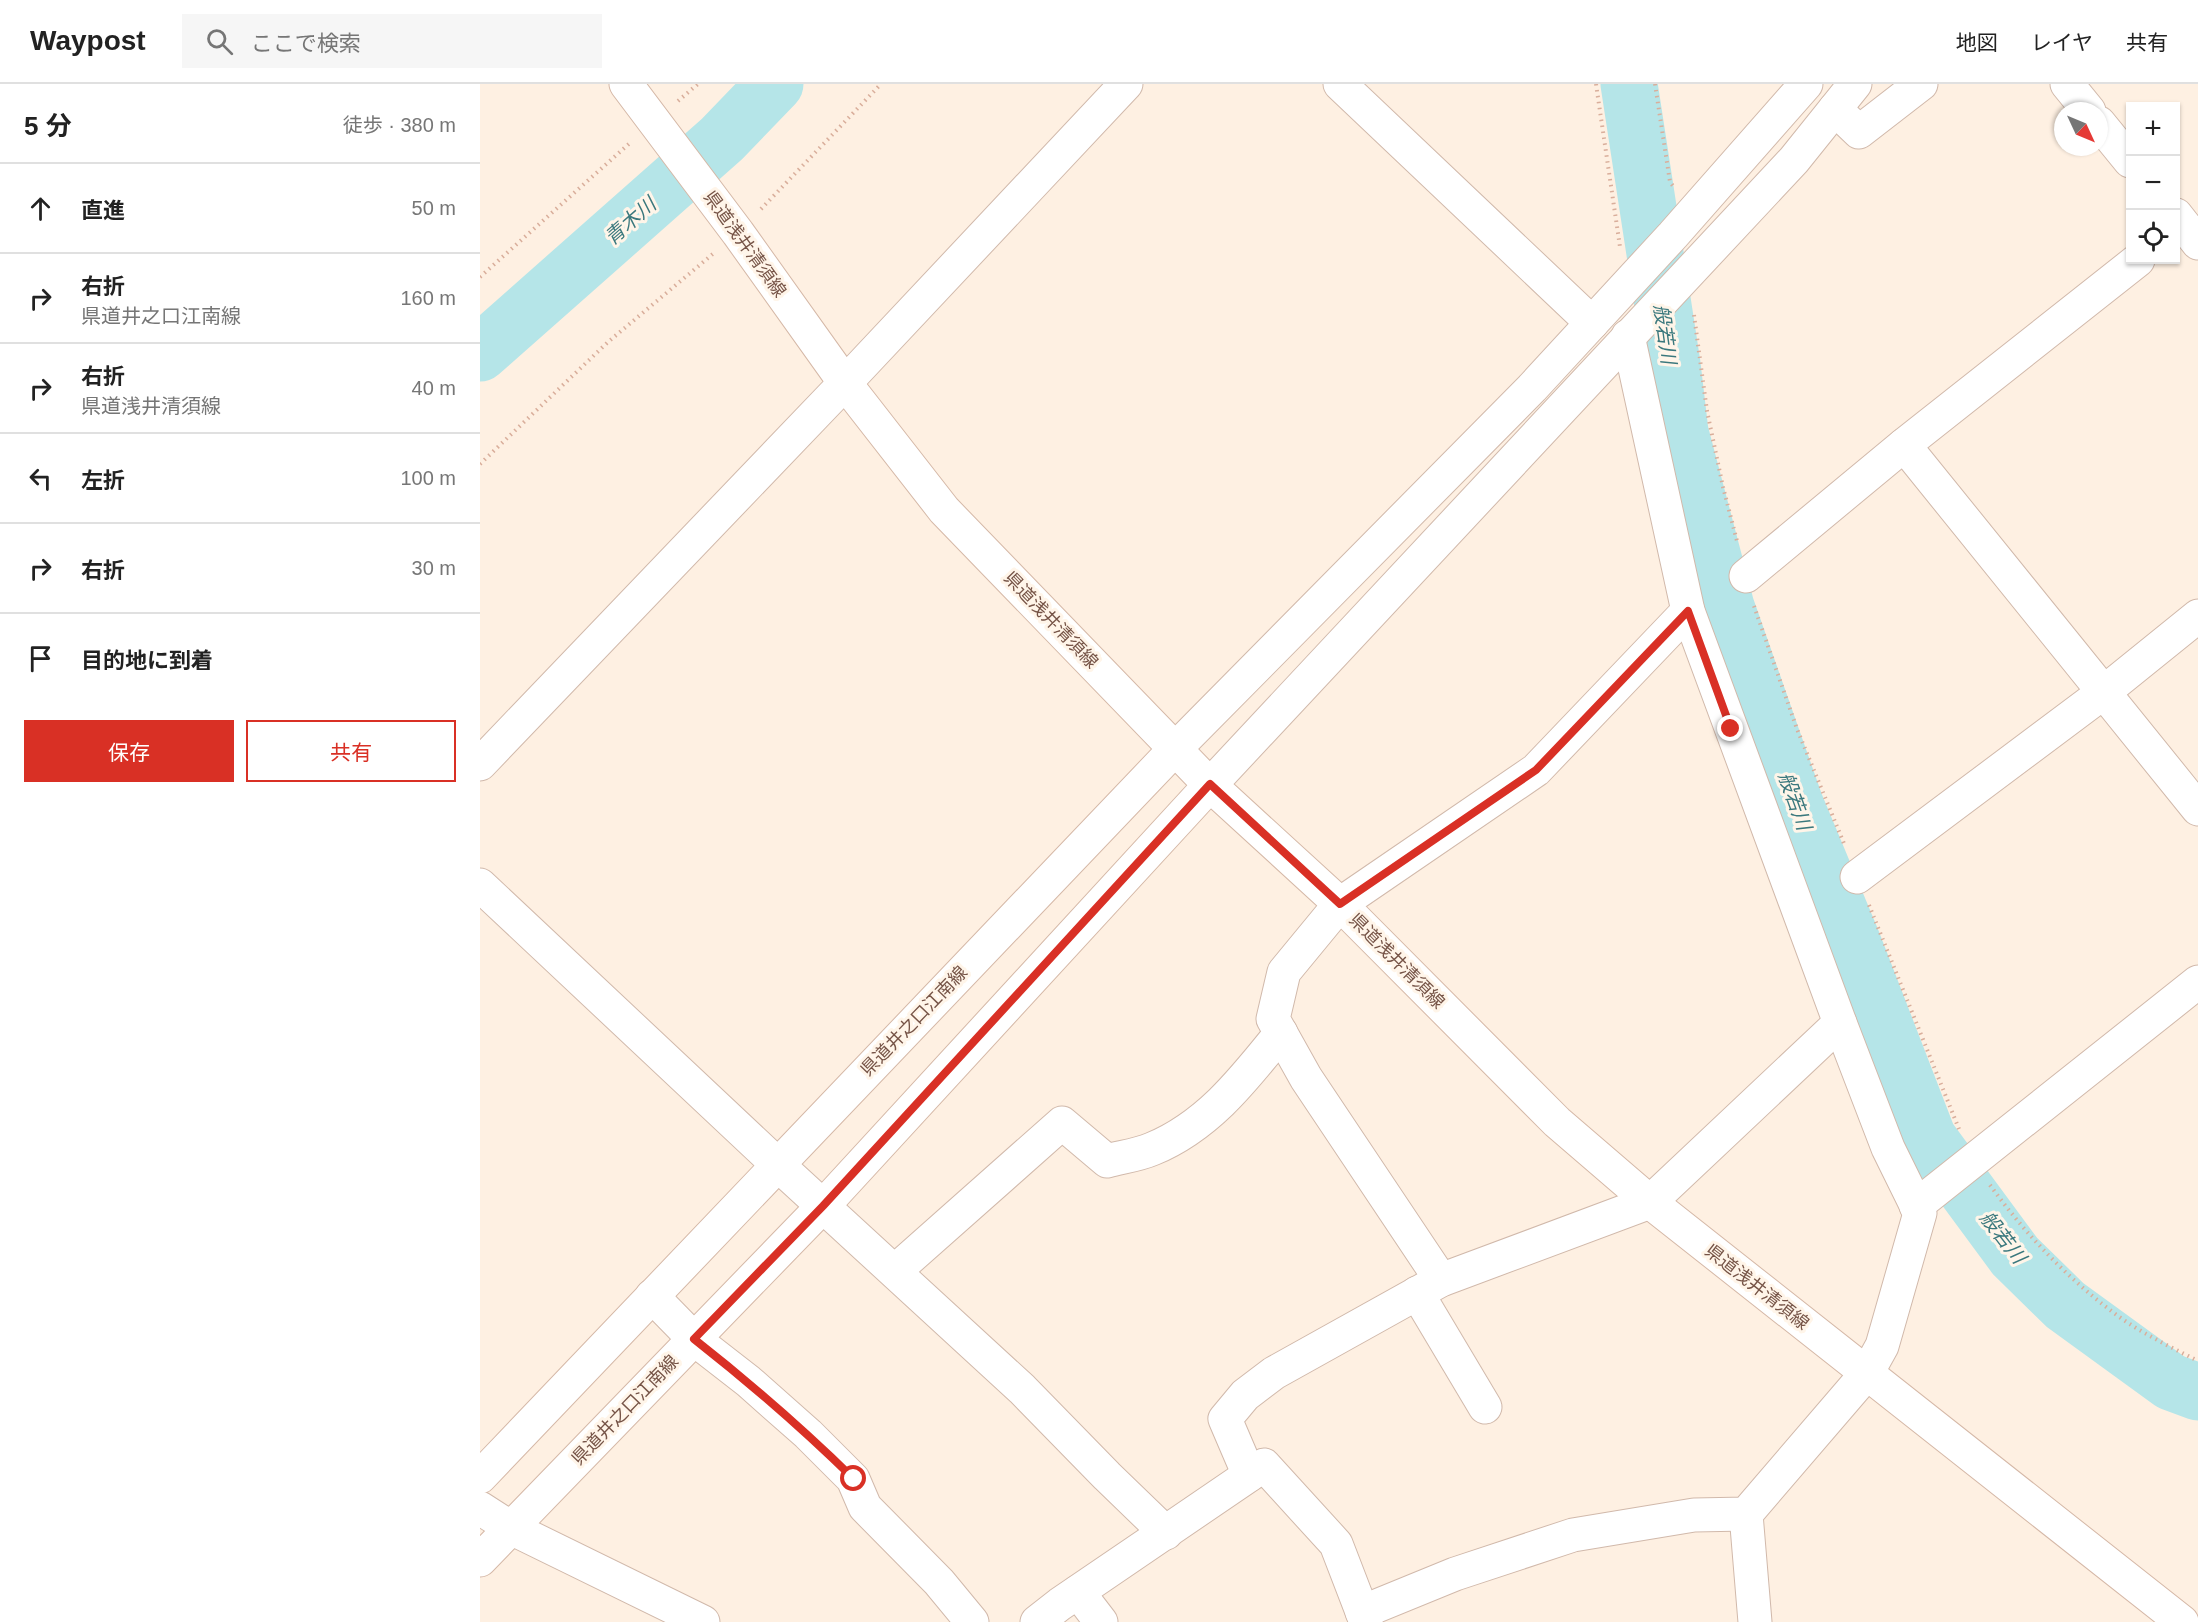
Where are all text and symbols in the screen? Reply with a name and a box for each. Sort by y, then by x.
search box [182,14,602,68]
text: Waypost [30,25,146,56]
icon: search [203,25,236,58]
text: ここで検索 [251,31,361,56]
text: 地図 [1956,31,1998,54]
text: レイヤ [2031,31,2093,54]
text: 共有 [2126,31,2168,54]
north arrow [2054,102,2108,156]
map controls [2126,102,2180,264]
button: + [2126,102,2180,156]
text: 5 分 [24,111,72,141]
text: 徒歩 · 380 m [343,114,456,136]
button: − [2126,156,2180,210]
street label: 県道浅井清須線 [700,187,790,301]
icon: ahead [24,192,57,225]
water label: 青木川 [600,192,661,249]
text: 50 m [412,197,456,219]
text: 直進 [81,198,125,223]
button: locate [2126,210,2180,264]
text: 右折 [81,274,125,299]
icon: right [24,282,57,315]
text: 160 m [400,287,456,309]
water label: 般若川 [1650,303,1680,367]
text: 県道井之口江南線 [81,305,241,327]
text: 右折 [81,364,125,389]
icon: right [24,372,57,405]
text: 40 m [412,377,456,399]
text: 県道浅井清須線 [81,395,221,417]
icon: left [24,462,57,495]
text: 100 m [400,467,456,489]
text: 左折 [81,468,125,493]
icon: right [24,552,57,585]
text: 30 m [412,557,456,579]
text: 右折 [81,558,125,583]
street label: 県道浅井清須線 [1000,568,1102,672]
icon: arrive [24,642,57,675]
text: 目的地に到着 [81,648,213,673]
route end [1717,715,1743,741]
button: 保存 [24,720,234,782]
button: 共有 [246,720,456,782]
water label: 般若川 [1774,769,1816,835]
street label: 県道浅井清須線 [1345,909,1449,1013]
street label: 県道井之口江南線 [857,962,971,1080]
water label: 般若川 [1976,1207,2031,1269]
street label: 県道浅井清須線 [1701,1240,1813,1334]
street label: 県道井之口江南線 [568,1351,682,1469]
route start [840,1465,866,1491]

